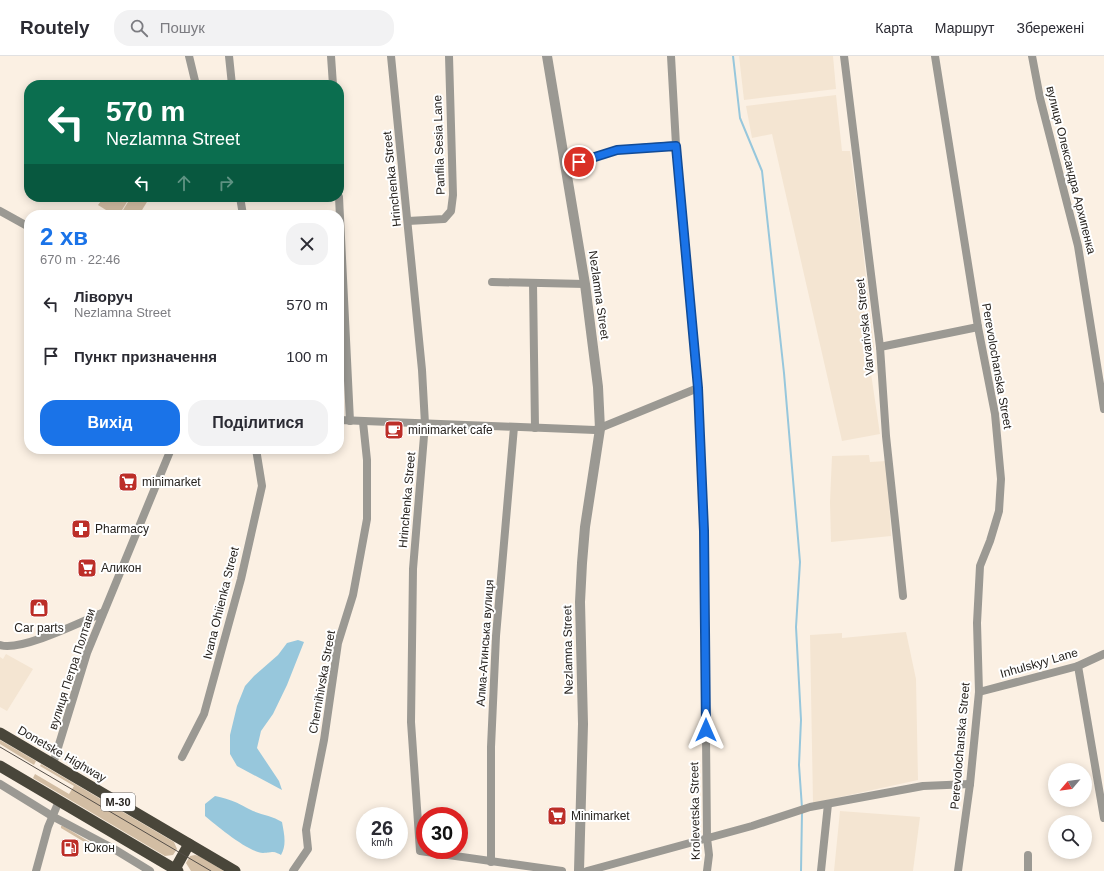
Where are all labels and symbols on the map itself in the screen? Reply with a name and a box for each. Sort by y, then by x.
street label: вулиця Олександра Архипенка [1043,85,1099,256]
street label: Panfila Sesia Lane [430,94,448,195]
street label: Hrinchenka Street [380,130,404,227]
pin [562,145,596,179]
street label: Nezlamna Street [586,250,612,341]
street label: Varvarivska Street [853,277,877,376]
street label: Perevolochanska Street [979,302,1015,431]
cafe icon: minimarket cafe [383,419,405,441]
place label: minimarket cafe [408,423,493,437]
street label: Hrinchenka Street [396,451,418,548]
supermarket icon: minimarket [117,471,139,493]
place label: minimarket [142,475,201,489]
pharmacy icon: Pharmacy [70,518,92,540]
place label: Pharmacy [95,522,149,536]
street label: Ivana Ohiienka Street [200,545,242,661]
supermarket icon: Аликон [76,557,98,579]
place label: Аликон [101,561,141,575]
street label: Алма-Атинська вулиця [474,579,496,707]
shop icon: Car parts [28,597,50,619]
street label: Nezlamna Street [560,605,576,695]
street label: вулиця Петра Полтави [46,607,98,731]
place label: Car parts [14,621,64,635]
street label: Chernihivska Street [306,629,338,735]
street label: Inhulskyy Lane [999,645,1080,681]
street label: Perevolochanska Street [947,681,973,810]
position arrow [685,709,727,751]
street label: Donetske Highway [15,723,109,785]
street label: Krolevetska Street [687,761,703,860]
north arrow [1048,763,1092,807]
road number: М-30 [101,793,135,811]
supermarket icon: Minimarket [546,805,568,827]
speed limit sign: 30 [416,807,468,859]
place label: Minimarket [571,809,630,823]
fuel station icon: Юкон [59,837,81,859]
place label: Юкон [84,841,115,855]

